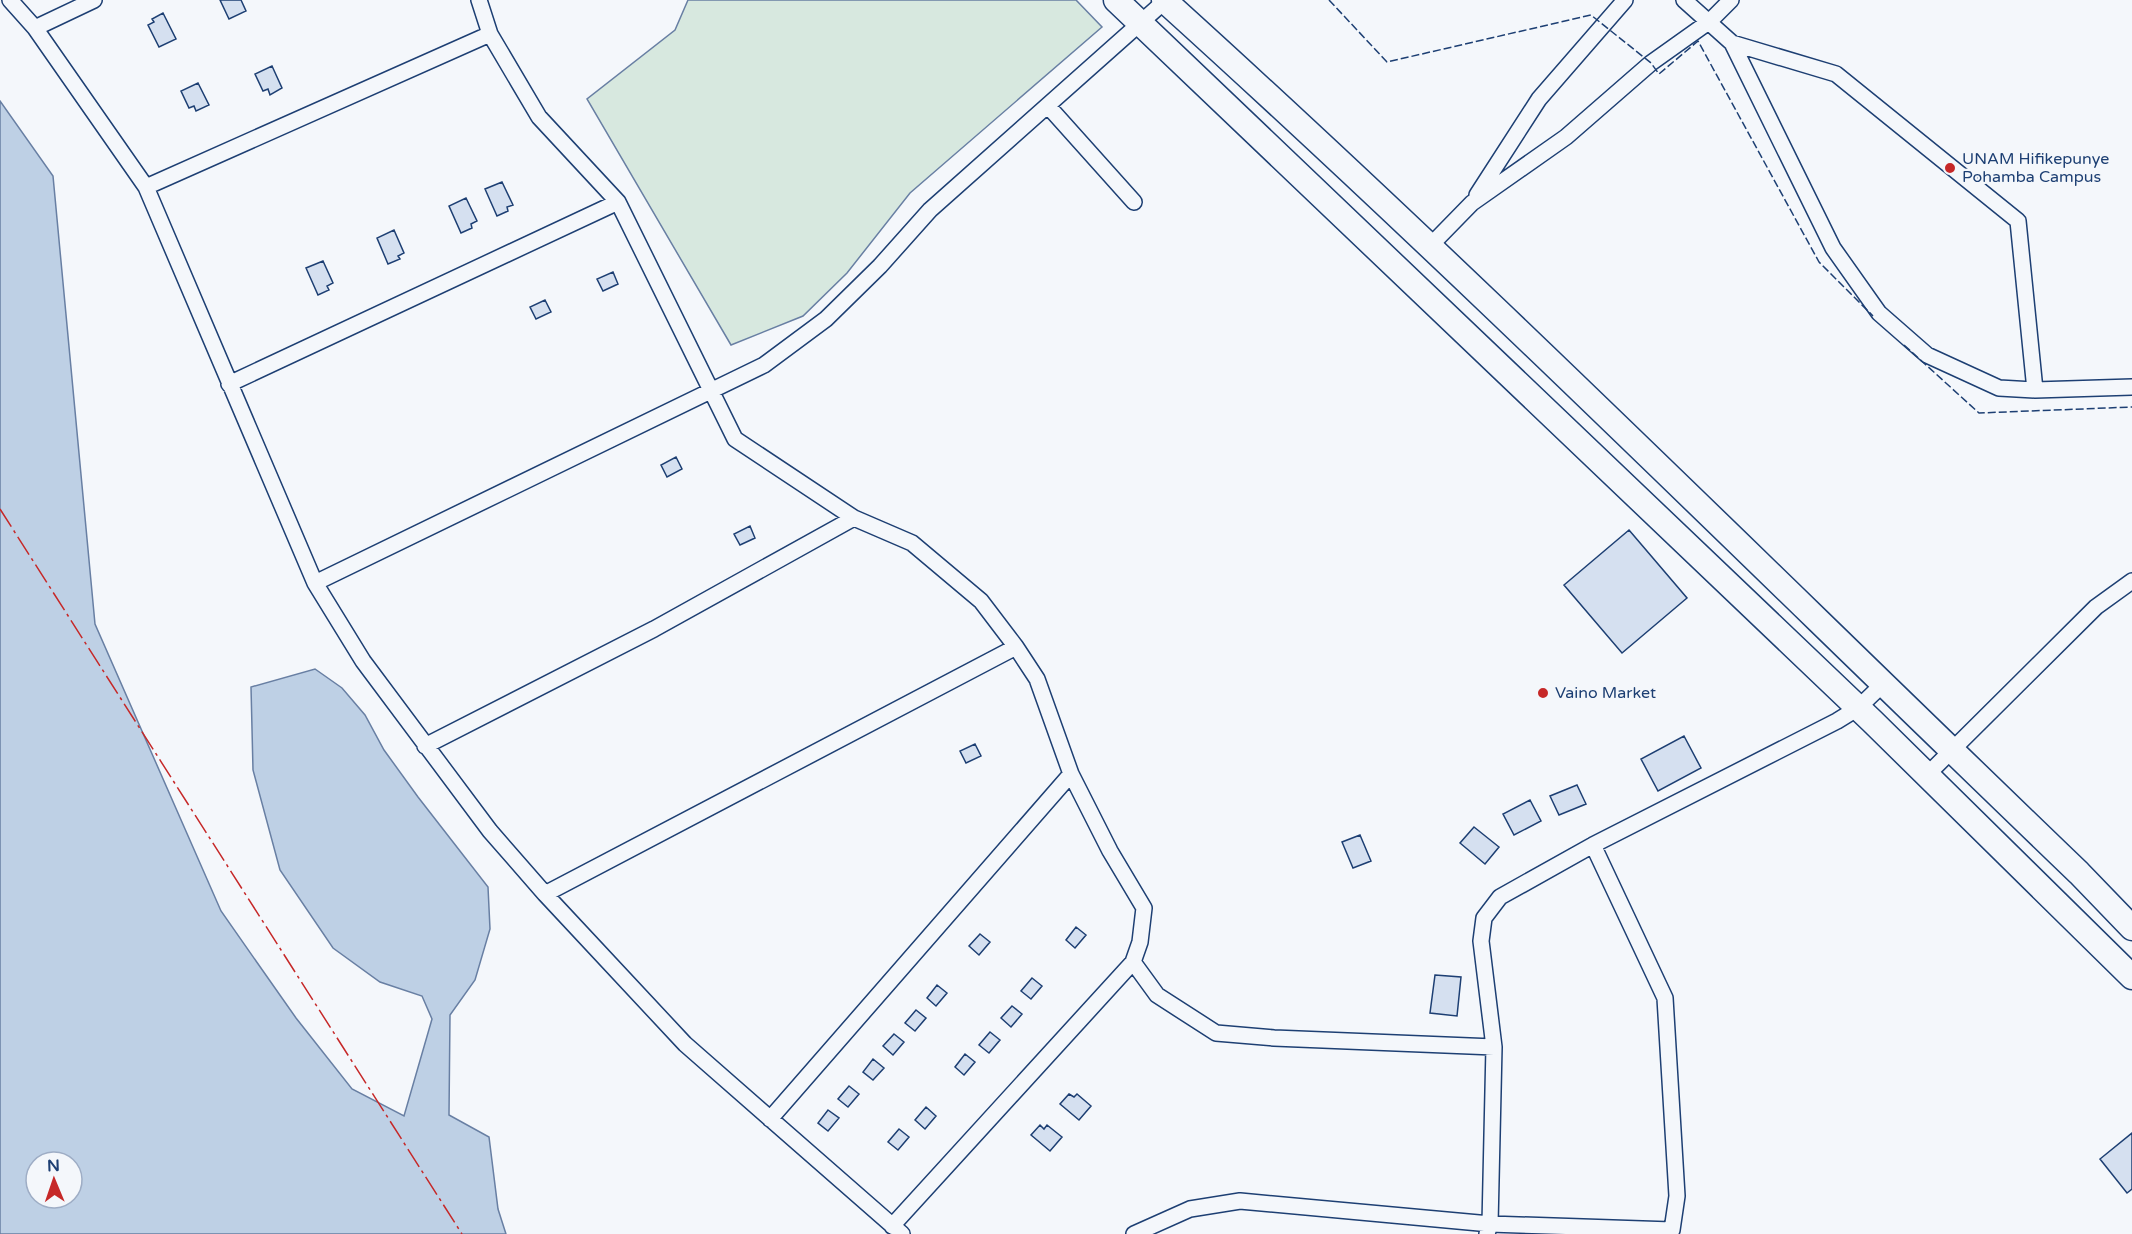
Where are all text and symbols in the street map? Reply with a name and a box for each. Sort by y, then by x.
place label: UNAM Hifikepunye Pohamba Campus [1962,149,2109,187]
marker: UNAM Hifikepunye Pohamba Campus [1943,161,1957,175]
place label: Vaino Market [1555,683,1656,703]
marker: Vaino Market [1536,686,1550,700]
north arrow [24,1150,84,1210]
text: N [47,1156,60,1176]

